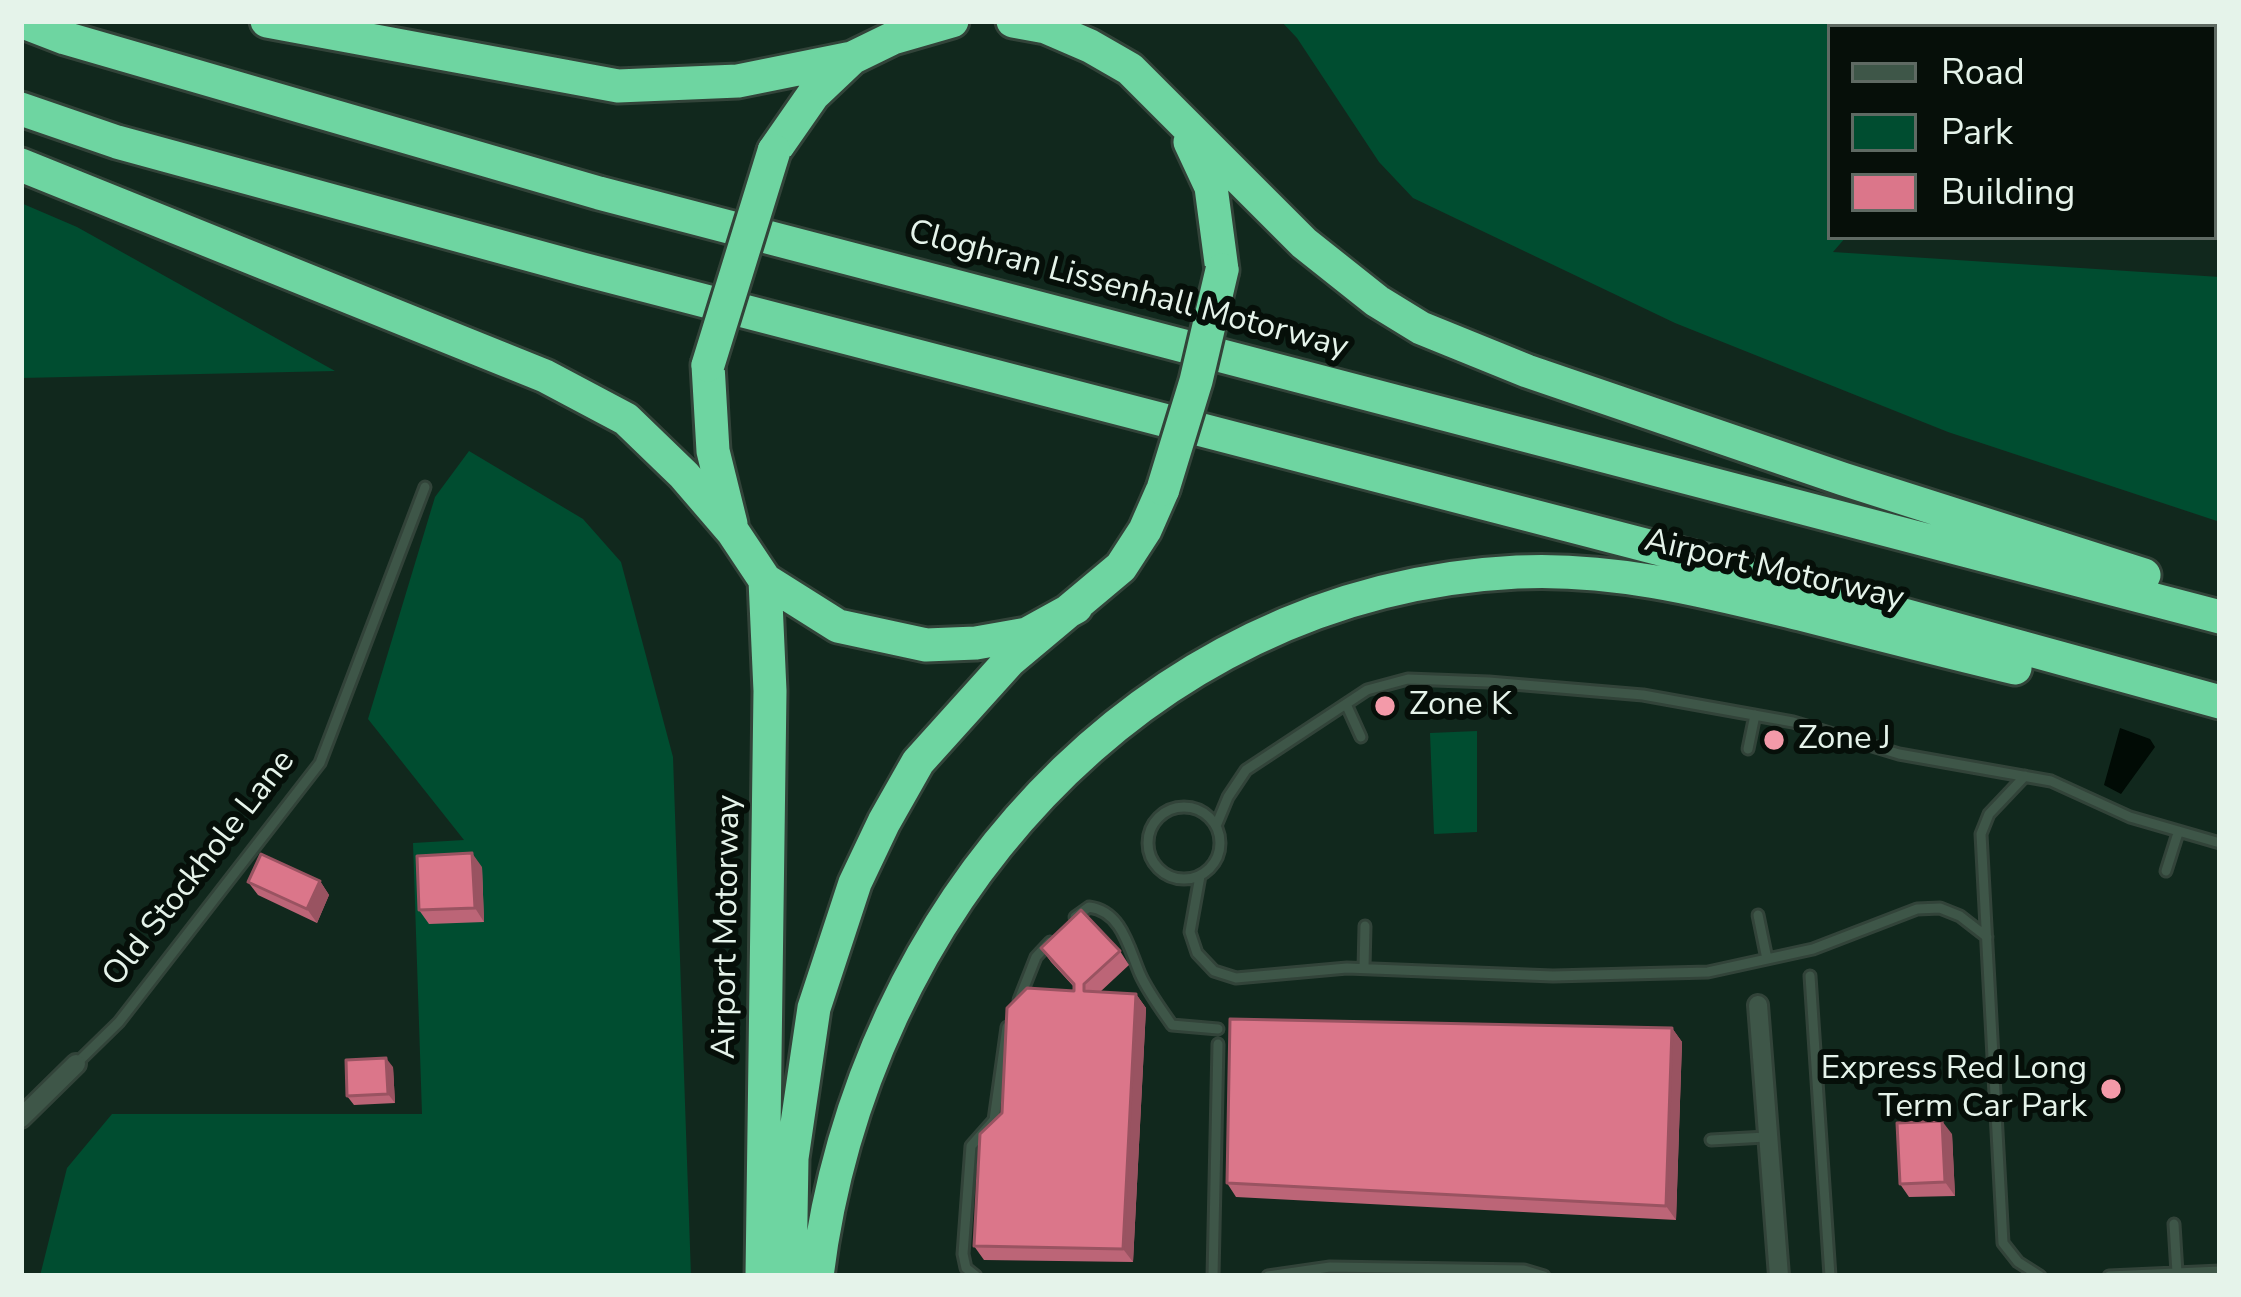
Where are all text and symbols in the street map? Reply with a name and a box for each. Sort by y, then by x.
legend [1827,24,2217,240]
text: Road [1941,48,2025,97]
text: Park [1941,108,2013,157]
text: Building [1941,168,2075,217]
street label: Cloghran Lissenhall Motorway [904,213,1352,369]
street label: Airport Motorway [1641,522,1907,620]
place label: Zone K [1409,686,1512,726]
marker: Zone K [1372,693,1398,719]
place label: Zone J [1798,720,1891,760]
marker: Zone J [1761,727,1787,753]
street label: Old Stockhole Lane [95,743,305,995]
street label: Airport Motorway [706,794,750,1060]
place label: Express Red Long Term Car Park [1821,1050,2087,1128]
marker: Express Red Long Term Car Park [2098,1076,2124,1102]

